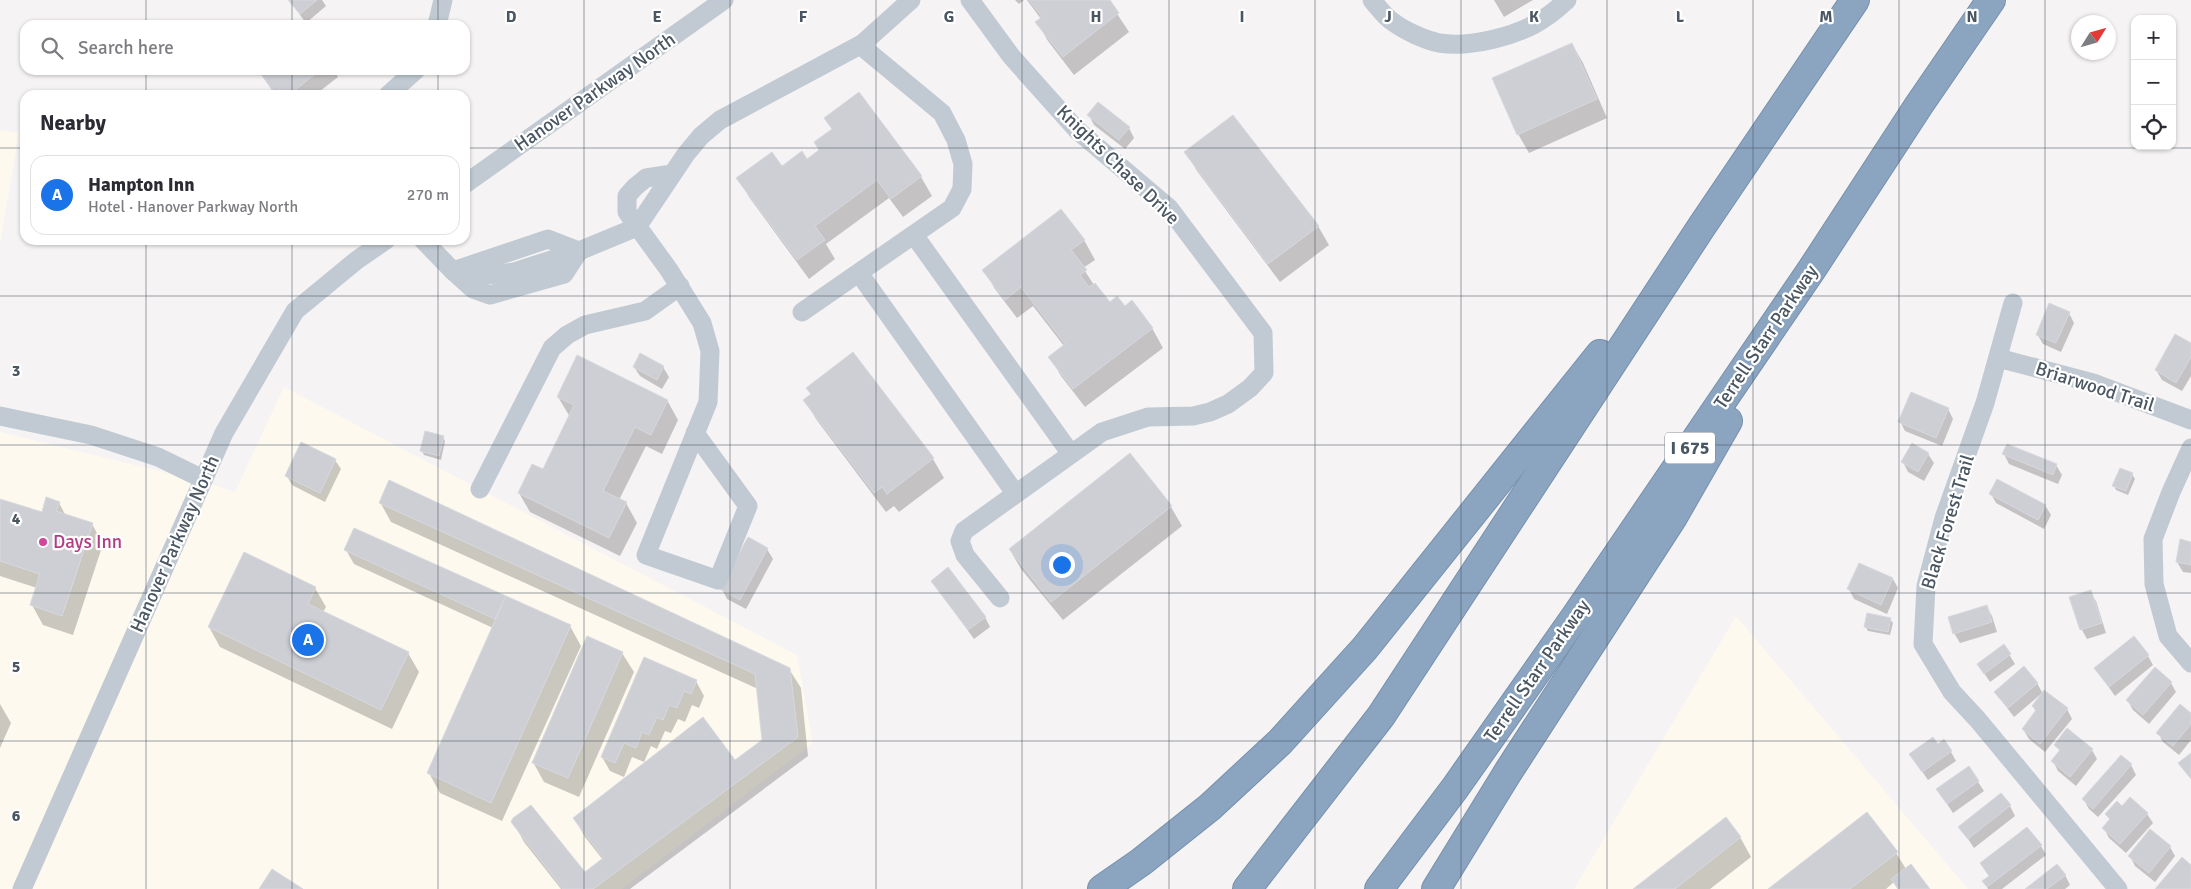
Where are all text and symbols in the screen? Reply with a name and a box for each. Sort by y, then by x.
text: D [506,7,517,27]
text: E [652,7,662,27]
text: F [799,7,808,27]
text: G [944,7,954,27]
text: H [1091,7,1101,27]
text: I [1239,7,1245,27]
text: J [1384,7,1392,27]
text: K [1529,7,1539,27]
text: L [1676,7,1685,27]
text: M [1819,7,1833,27]
text: N [1966,7,1978,27]
north arrow [2071,15,2116,60]
map controls [2131,15,2176,150]
button: + [2131,15,2176,60]
search box [20,20,470,75]
street label: Hanover Parkway North [510,27,680,157]
icon: search [38,34,66,62]
text: Search here [78,36,174,60]
button: − [2131,60,2176,105]
street label: Knights Chase Drive [1051,100,1185,230]
button: locate [2131,105,2176,150]
text: Nearby [40,110,106,136]
text: Hampton Inn [88,173,195,197]
text: A [52,185,62,205]
text: 270 m [407,185,449,205]
text: Hotel · Hanover Parkway North [88,197,298,217]
street label: Terrell Starr Parkway [1709,260,1823,414]
street label: Briarwood Trail [2032,356,2158,418]
text: 3 [12,361,20,381]
road number: I 675 [1665,432,1715,463]
street label: Hanover Parkway North [125,452,225,636]
street label: Black Forest Trail [1916,452,1980,592]
text: 4 [12,509,21,529]
place label: Days Inn [53,530,122,554]
marker: Days Inn [37,536,49,548]
your location [1049,552,1075,578]
street label: Terrell Starr Parkway [1479,595,1595,747]
pin: A [292,621,324,659]
text: 5 [12,657,20,677]
text: 6 [12,806,21,826]

